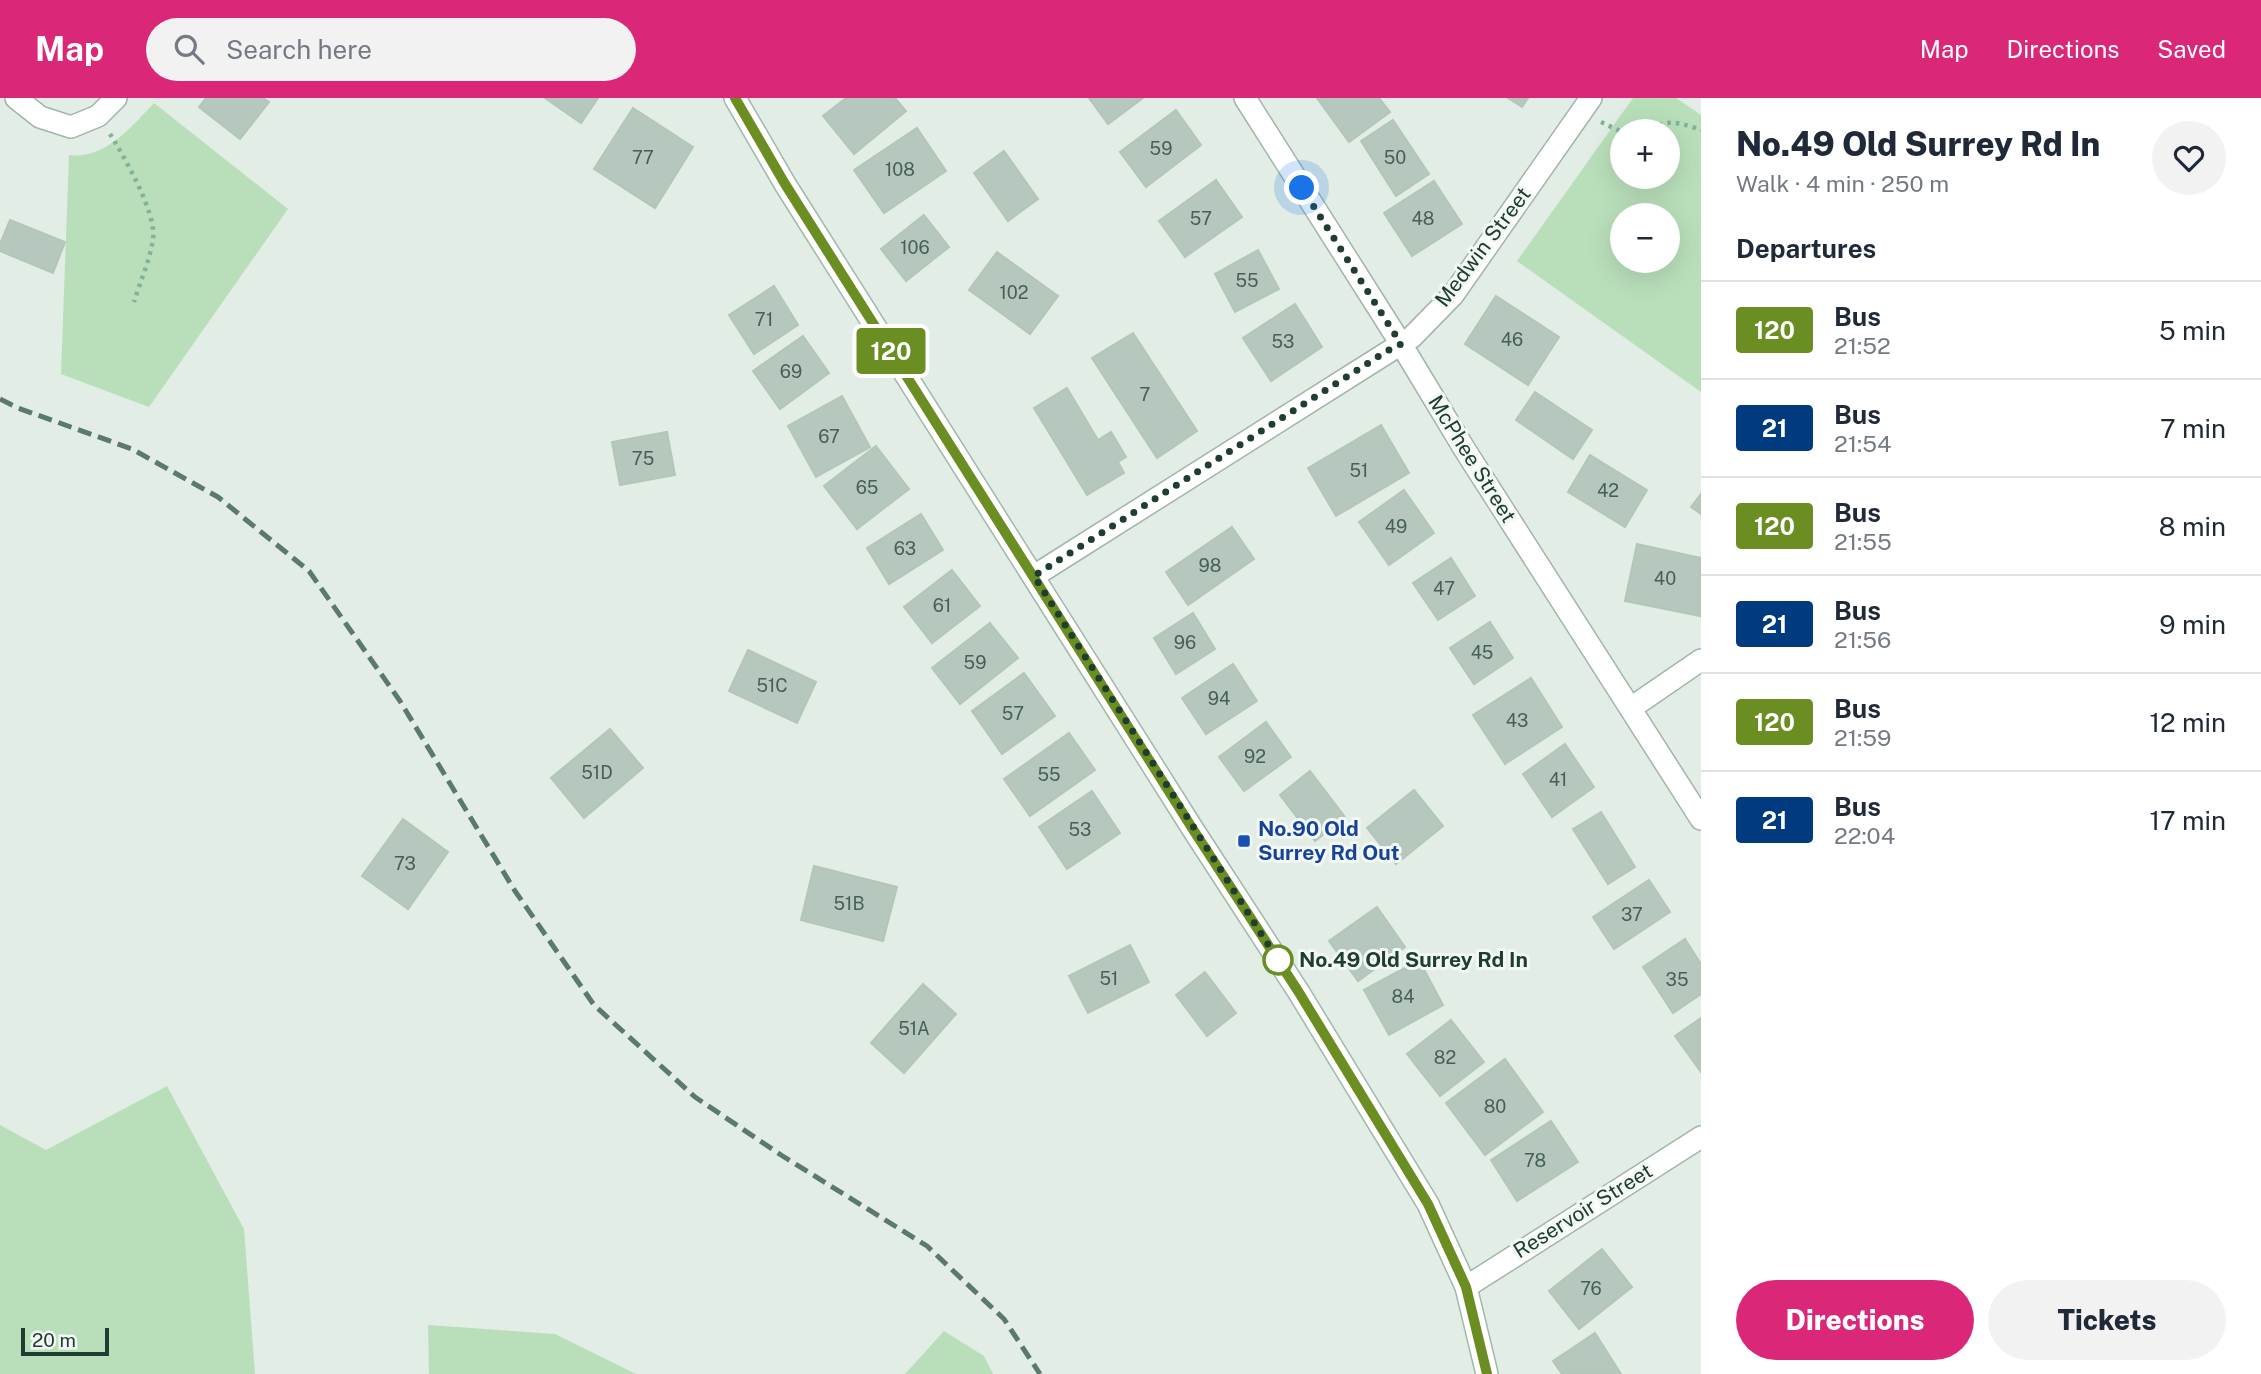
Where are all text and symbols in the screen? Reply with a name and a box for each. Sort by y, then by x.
search box [146,18,636,81]
text: Map [35,30,104,68]
icon: search [170,30,208,68]
text: Search here [226,34,372,65]
text: Map [1920,35,1969,63]
text: Directions [2007,35,2119,63]
text: Saved [2157,35,2226,63]
map controls [1610,119,1680,273]
button: + [1610,119,1680,189]
button: heart [2152,121,2226,195]
text: No.49 Old Surrey Rd In [1736,125,2100,163]
house number: 59 [1150,138,1172,159]
house number: 77 [632,147,654,168]
house number: 50 [1384,147,1406,168]
house number: 108 [885,159,915,180]
your location [1284,170,1319,205]
text: Walk · 4 min · 250 m [1736,170,1949,197]
street label: Medwin Street [1430,182,1536,311]
button: − [1610,203,1680,273]
house number: 57 [1190,208,1212,229]
house number: 48 [1412,208,1434,229]
text: Departures [1736,233,1876,264]
house number: 106 [900,237,930,258]
house number: 55 [1235,270,1259,291]
house number: 102 [999,282,1029,303]
text: Bus [1834,301,1881,332]
house number: 71 [755,309,773,330]
text: 5 min [2159,315,2226,346]
text: 120 [1754,316,1795,344]
line badge: 120 [851,328,931,374]
house number: 46 [1501,329,1523,350]
house number: 53 [1272,331,1294,352]
text: 21:52 [1834,332,1891,359]
text: 120 [871,337,911,365]
house number: 69 [780,361,802,382]
house number: 7 [1140,384,1150,405]
street label: McPhee Street [1423,391,1522,527]
text: Bus [1834,399,1881,430]
text: 7 min [2160,413,2226,444]
text: 21 [1762,414,1787,442]
house number: 67 [818,426,840,447]
text: 21:54 [1834,430,1891,457]
house number: 75 [632,448,654,469]
house number: 51 [1350,460,1368,481]
house number: 65 [856,477,878,498]
house number: 42 [1597,480,1619,501]
text: Bus [1834,497,1881,528]
text: 8 min [2159,511,2226,542]
text: 120 [1754,512,1795,540]
house number: 49 [1385,516,1407,537]
text: 21:55 [1834,528,1892,555]
house number: 63 [894,538,916,559]
house number: 98 [1199,555,1221,576]
house number: 40 [1654,568,1676,589]
house number: 47 [1433,578,1455,599]
house number: 61 [933,595,951,616]
text: Bus [1834,595,1881,626]
text: 9 min [2159,609,2226,640]
text: 21 [1762,610,1787,638]
text: 21:56 [1834,626,1891,653]
house number: 96 [1174,632,1196,653]
house number: 45 [1471,642,1493,663]
house number: 59 [964,652,986,673]
house number: 51C [756,675,788,696]
house number: 94 [1208,688,1230,709]
text: Bus [1834,693,1881,724]
house number: 57 [1002,703,1024,724]
text: 12 min [2150,707,2226,738]
text: 120 [1754,708,1795,736]
house number: 43 [1506,710,1528,731]
text: 21:59 [1834,724,1891,751]
house number: 92 [1244,746,1266,767]
house number: 51D [581,762,613,783]
house number: 55 [1037,764,1061,785]
house number: 41 [1549,769,1567,790]
text: Bus [1834,791,1881,822]
text: 17 min [2149,805,2226,836]
text: 21 [1762,806,1787,834]
place label: No.90 Old Surrey Rd Out [1258,816,1400,865]
house number: 53 [1069,819,1091,840]
text: 22:04 [1834,822,1895,849]
marker: No.90 Old Surrey Rd Out [1236,833,1252,849]
house number: 73 [394,853,416,874]
house number: 51B [834,893,864,914]
house number: 37 [1621,904,1643,925]
marker: No.49 Old Surrey Rd In [1263,945,1293,975]
place label: No.49 Old Surrey Rd In [1299,947,1528,972]
house number: 51 [1100,968,1118,989]
house number: 35 [1666,969,1688,990]
house number: 84 [1392,986,1414,1007]
house number: 51A [898,1018,930,1039]
house number: 82 [1434,1047,1456,1068]
house number: 80 [1484,1096,1506,1117]
house number: 78 [1524,1150,1546,1171]
street label: Reservoir Street [1509,1158,1657,1263]
house number: 76 [1580,1278,1602,1299]
button: Directions [1736,1280,1974,1360]
button: Tickets [1988,1280,2226,1360]
scale bar [21,1325,108,1357]
text: 20 m [32,1329,76,1351]

